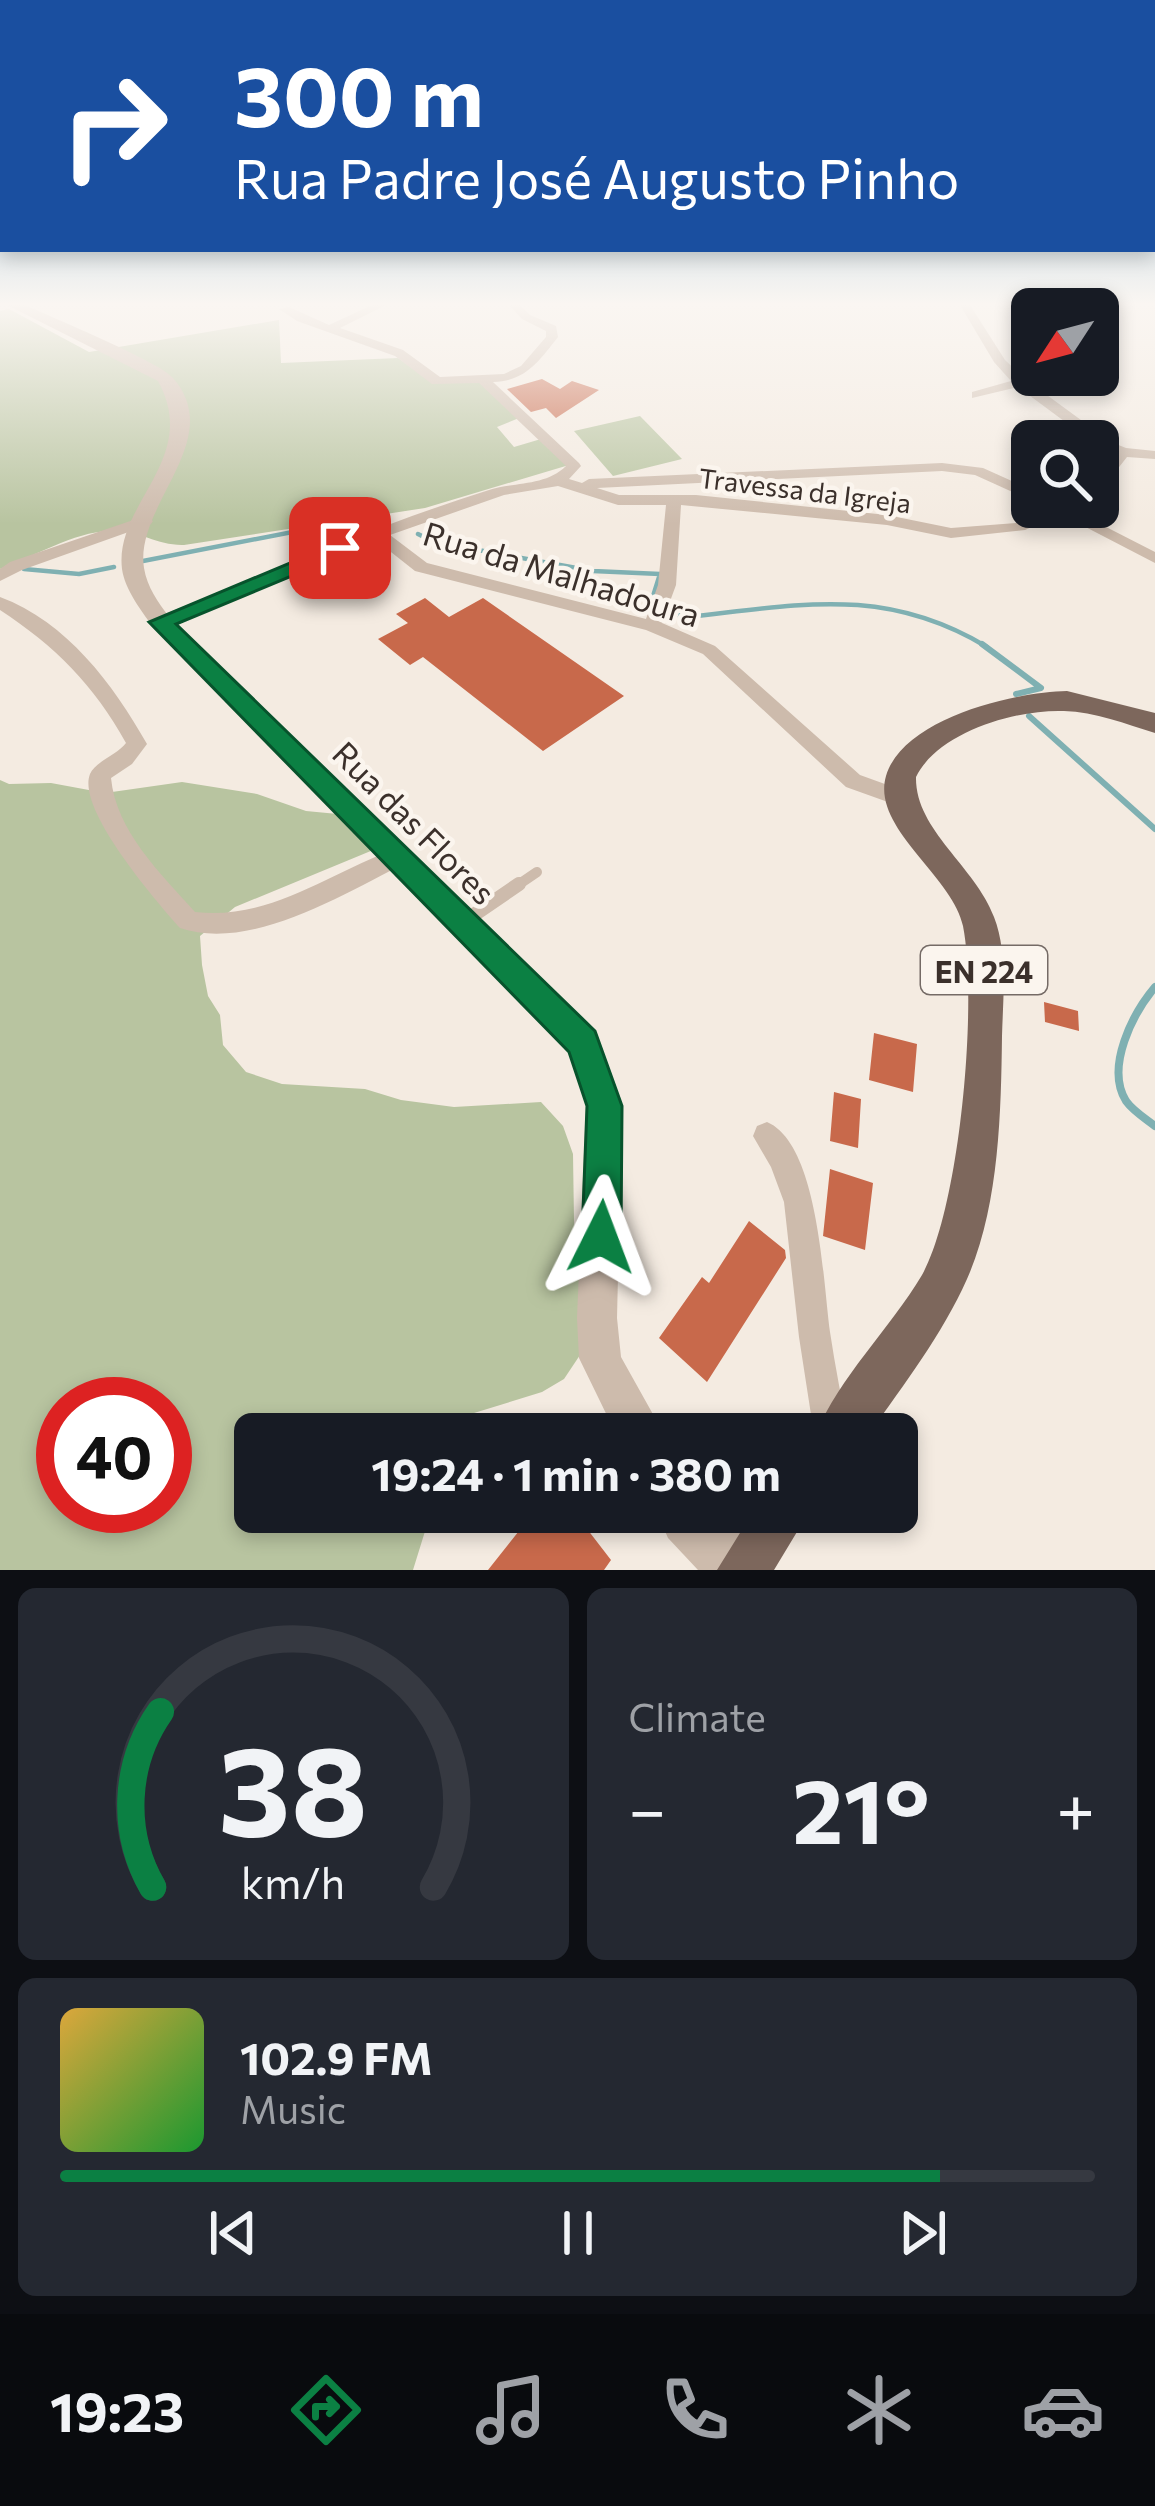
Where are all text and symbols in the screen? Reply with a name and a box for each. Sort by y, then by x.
text: 300 m [234,42,484,144]
icon: right [36,48,192,204]
text: Rua Padre José Augusto Pinho [234,144,959,210]
north arrow [1011,288,1119,396]
map controls [1011,288,1119,528]
button: search [1011,420,1119,528]
street label: Travessa da Igreja [697,461,913,519]
pin [289,497,391,599]
street label: Rua da Malhadoura [419,511,705,635]
icon: arrive [307,515,373,581]
street label: Rua das Flores [325,732,505,912]
road number: EN 224 [921,946,1047,994]
position arrow [538,1174,664,1300]
speed limit sign: 40 [36,1377,192,1533]
text: 19:24 · 1 min · 380 m [371,1445,781,1500]
text: Climate [629,1692,766,1740]
text: 38 [218,1709,368,1862]
text: 21° [792,1752,930,1863]
text: − [629,1767,666,1848]
text: + [1056,1767,1095,1848]
text: km/h [241,1855,345,1908]
text: 102.9 FM [240,2029,433,2084]
text: Music [240,2084,346,2132]
icon: previous [200,2200,266,2266]
icon: pause [545,2200,611,2266]
icon: next [890,2200,956,2266]
icon: directions [284,2368,368,2452]
icon: music [469,2368,553,2452]
icon: phone [653,2368,737,2452]
icon: climate [837,2368,921,2452]
icon: car [1021,2368,1105,2452]
text: 19:23 [50,2377,184,2443]

